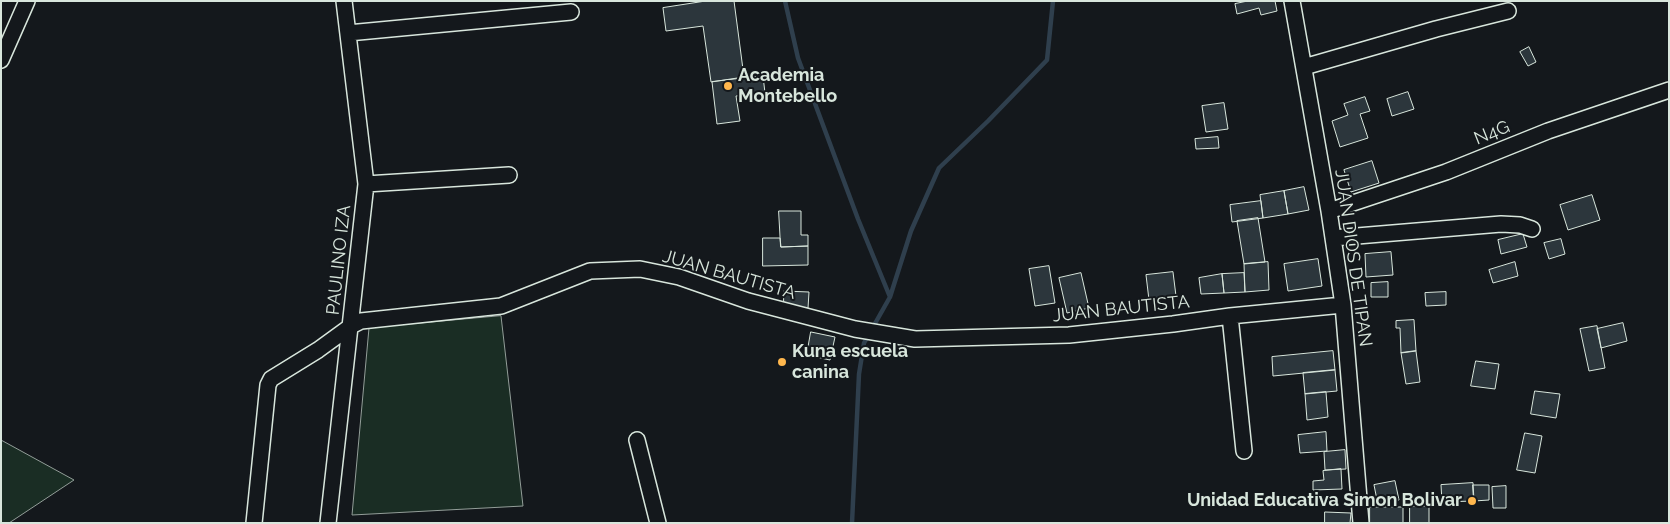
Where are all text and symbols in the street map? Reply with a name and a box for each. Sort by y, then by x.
place label: Academia Montebello [738,65,837,108]
marker: Academia Montebello [722,80,734,92]
street label: N4G [1471,116,1513,150]
street label: JUAN DIOS DE TIPAN [1330,168,1376,348]
street label: PAULINO IZA [322,204,356,316]
street label: JUAN BAUTISTA [660,246,798,304]
street label: JUAN BAUTISTA [1051,291,1191,327]
place label: Kuna escuela canina [792,341,908,384]
marker: Kuna escuela canina [776,356,788,368]
place label: Unidad Educativa Simon Bolivar [1187,490,1462,512]
marker: Unidad Educativa Simon Bolivar [1466,495,1478,507]

